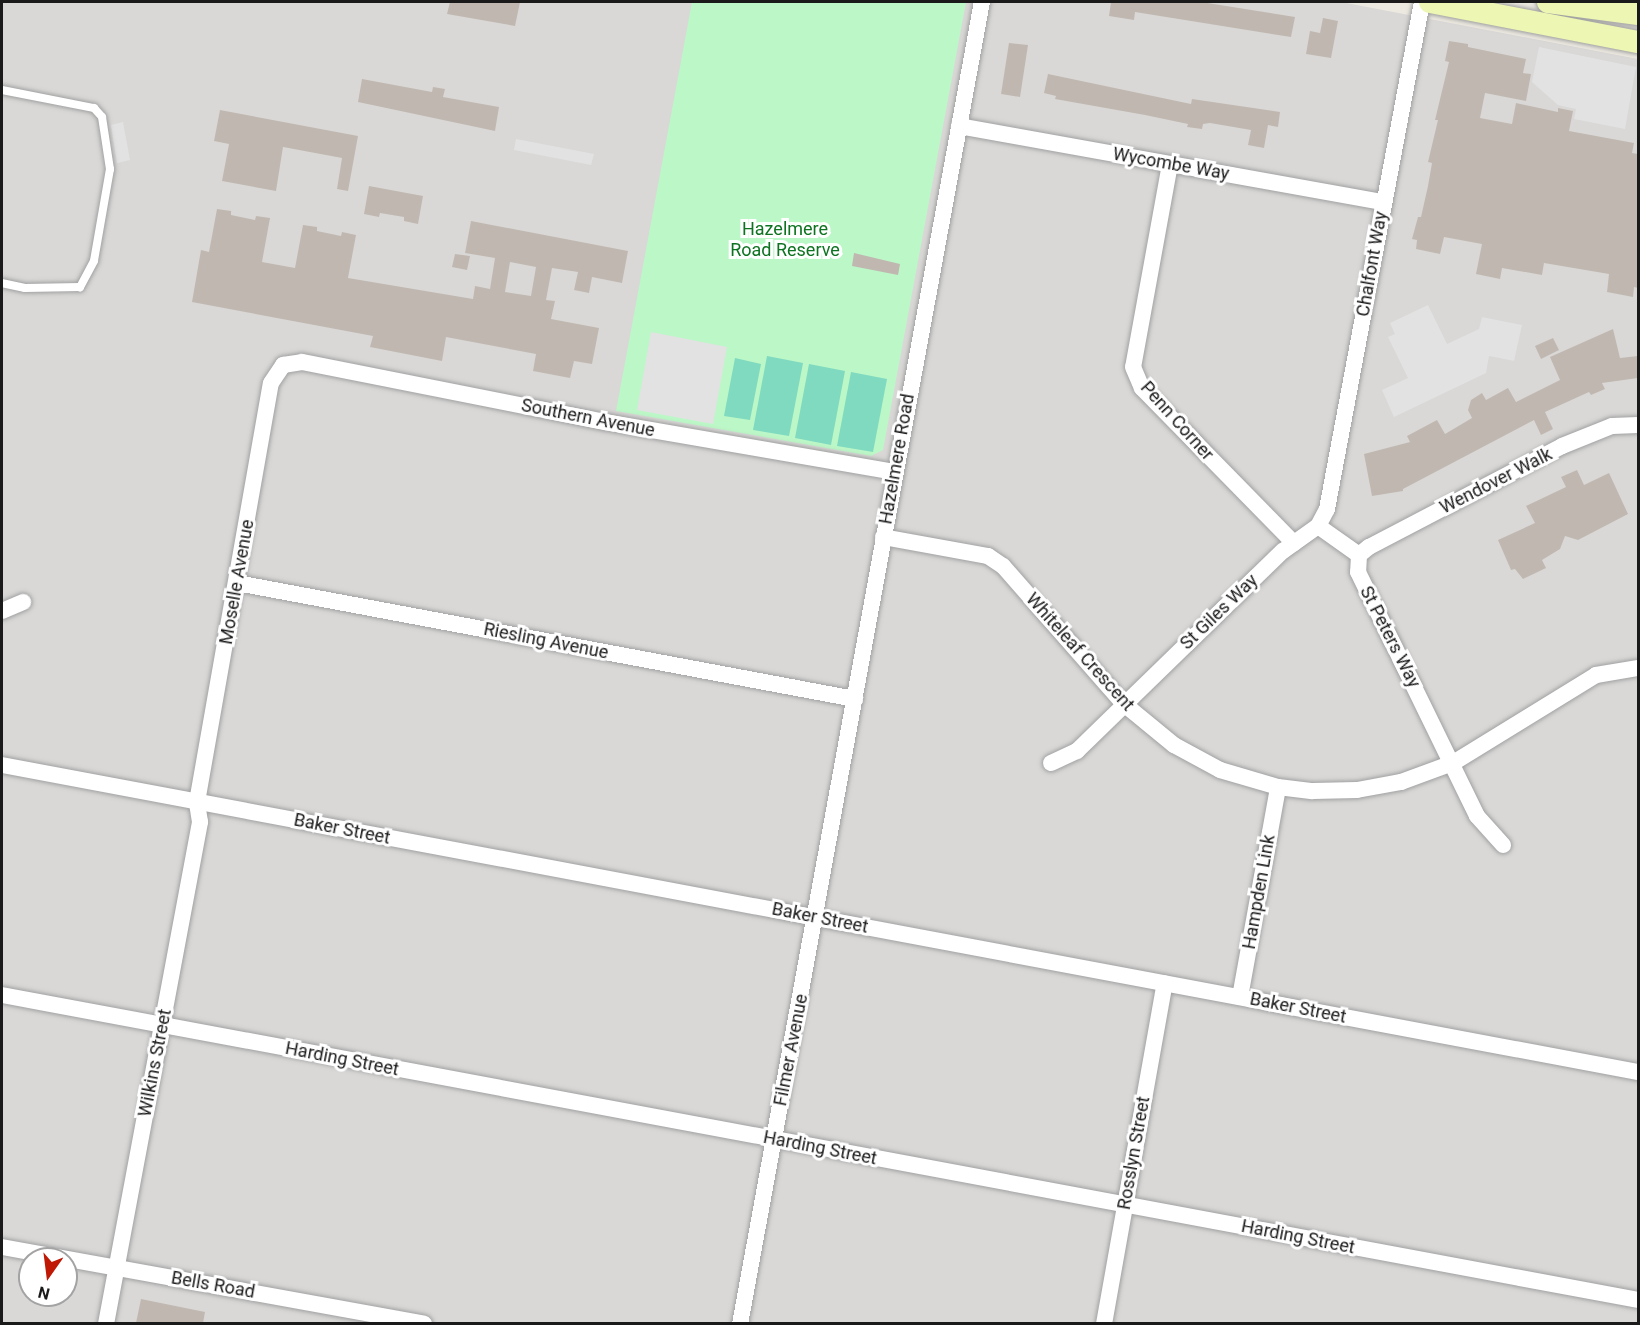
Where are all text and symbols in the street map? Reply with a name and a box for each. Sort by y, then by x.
street label: Wycombe Way [1111,143,1231,185]
street label: Chalfont Way [1352,210,1392,318]
park label: Hazelmere Road Reserve [730,219,840,262]
street label: Penn Corner [1136,377,1218,465]
street label: Hazelmere Road [875,392,919,526]
street label: Southern Avenue [519,394,657,442]
street label: Wendover Walk [1436,443,1556,519]
street label: Moselle Avenue [215,518,259,646]
street label: St Giles Way [1176,570,1262,654]
street label: St Peters Way [1355,583,1425,691]
street label: Whiteleaf Crescent [1021,589,1139,715]
street label: Riesling Avenue [482,618,610,664]
street label: Baker Street [292,809,392,849]
street label: Hampden Link [1238,833,1280,951]
street label: Baker Street [770,898,870,938]
street label: Baker Street [1248,988,1348,1028]
street label: Filmer Avenue [770,992,812,1108]
street label: Wilkins Street [134,1007,176,1119]
street label: Harding Street [283,1037,401,1081]
street label: Rosslyn Street [1113,1095,1155,1211]
street label: Harding Street [761,1126,879,1170]
street label: Harding Street [1239,1215,1357,1259]
north arrow [18,1247,78,1307]
street label: Bells Road [169,1267,257,1303]
text: N [36,1282,52,1304]

